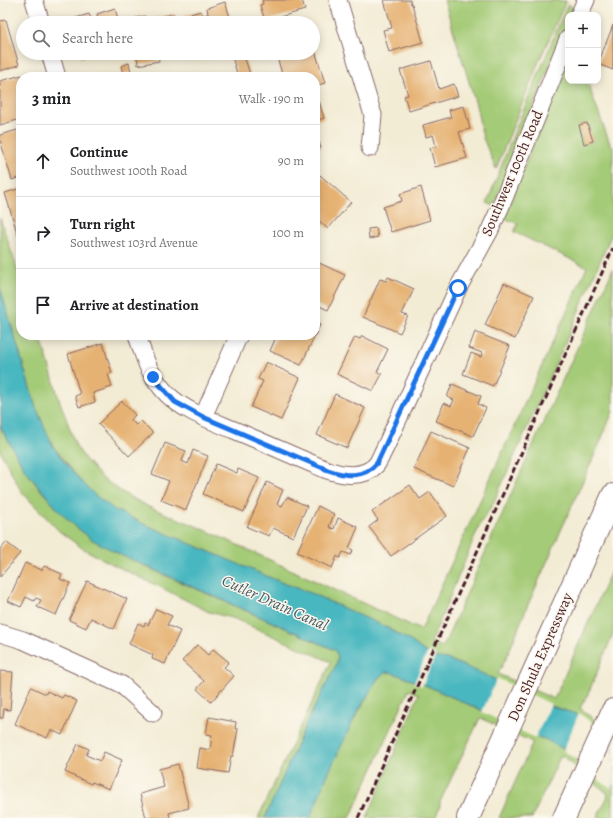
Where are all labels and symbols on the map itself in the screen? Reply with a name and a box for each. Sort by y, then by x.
street label: Southwest 100th Road [476,106,548,239]
route start [449,279,467,297]
route end [144,368,162,386]
water label: Cutler Drain Canal [218,570,332,636]
street label: Don Shula Expressway [503,589,577,724]

